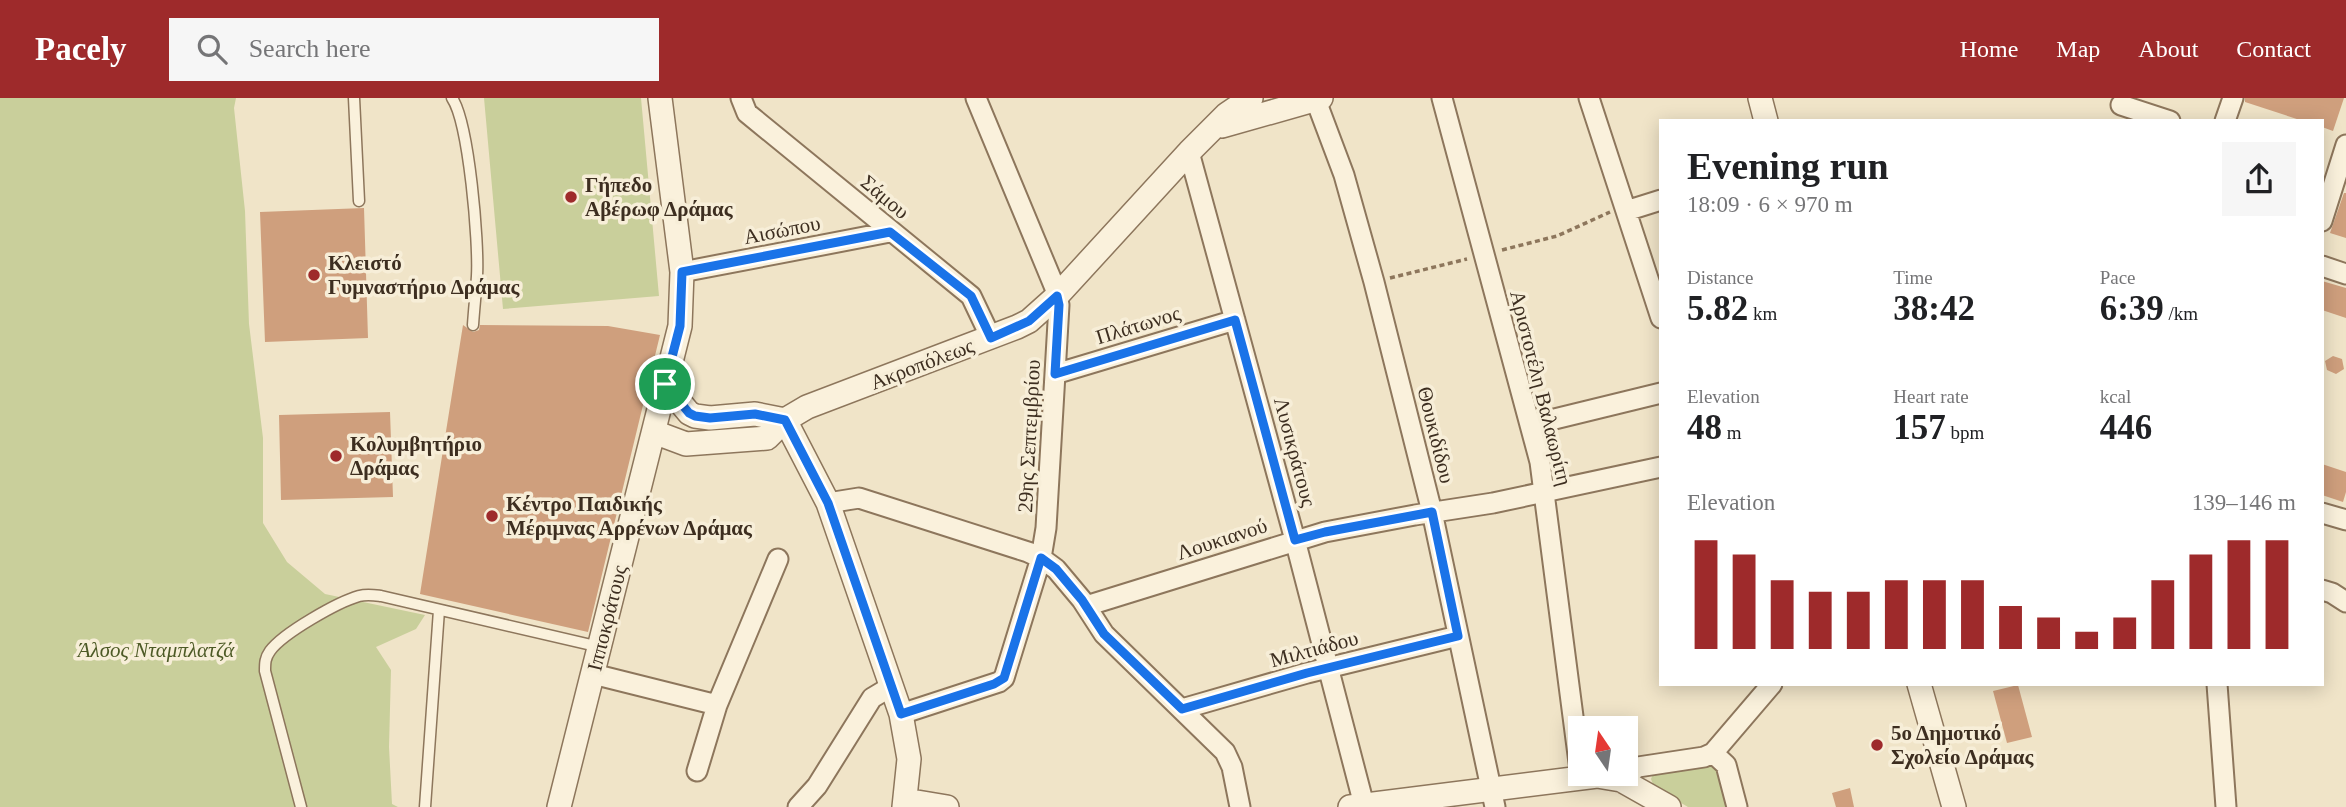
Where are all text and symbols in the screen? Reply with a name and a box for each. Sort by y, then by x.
search box [169,18,659,81]
icon: search [193,30,231,68]
text: Pacely [35,31,127,67]
text: Search here [249,34,371,63]
text: Home [1960,36,2018,62]
text: Map [2056,36,2100,62]
text: About [2138,36,2198,62]
text: Contact [2236,36,2311,62]
button: share [2222,142,2296,216]
text: Evening run [1687,145,1889,187]
street label: Σάμου [856,170,914,224]
place label: Γήπεδο Αβέρωφ Δράμας [585,173,734,221]
marker: Γήπεδο Αβέρωφ Δράμας [563,189,579,205]
text: 18:09 · 6 × 970 m [1687,192,1853,217]
street label: Αισώπου [742,211,822,249]
place label: Κλειστό Γυμναστήριο Δράμας [328,251,520,299]
marker: Κλειστό Γυμναστήριο Δράμας [306,267,322,283]
text: Distance [1687,267,1753,288]
text: Time [1893,267,1933,288]
text: Pace [2100,267,2136,288]
street label: Αριστοτέλη Βαλαωρίτη [1505,288,1577,488]
text: 5.82 [1687,289,1748,328]
text: 38:42 [1893,289,1975,328]
text: 6:39 [2100,289,2164,328]
street label: Πλάτωνος [1093,301,1184,349]
text: km [1748,303,1777,324]
text: /km [2164,303,2198,324]
street label: Ακροπόλεως [867,333,978,395]
pin [635,354,695,414]
street label: 29ης Σεπτεμβρίου [1013,359,1045,513]
icon: arrive [646,365,684,403]
street label: Θουκιδίδου [1412,384,1460,486]
text: Elevation [1687,386,1760,407]
text: Heart rate [1893,386,1969,407]
text: kcal [2100,386,2131,407]
street label: Λυσικράτους [1269,395,1321,510]
text: 48 [1687,408,1722,447]
text: 157 [1893,408,1946,447]
text: 446 [2100,408,2152,447]
text: m [1722,422,1742,443]
text: bpm [1946,422,1984,443]
place label: Κολυμβητήριο Δράμας [350,432,482,480]
marker: Κολυμβητήριο Δράμας [328,448,344,464]
text: Elevation [1687,490,1775,515]
text: 139–146 m [2192,490,2296,515]
place label: Κέντρο Παιδικής Μέριμνας Αρρένων Δράμας [506,492,753,540]
marker: Κέντρο Παιδικής Μέριμνας Αρρένων Δράμας [484,508,500,524]
street label: Λουκιανού [1174,513,1270,565]
street label: Ιπποκράτους [582,562,632,674]
street label: Μιλτιάδου [1267,626,1361,672]
park label: Άλσος Νταμπλατζά [76,638,235,662]
north arrow [1568,716,1638,786]
map controls [1568,716,1638,786]
place label: 5ο Δημοτικό Σχολείο Δράμας [1891,721,2034,769]
marker: 5ο Δημοτικό Σχολείο Δράμας [1869,737,1885,753]

